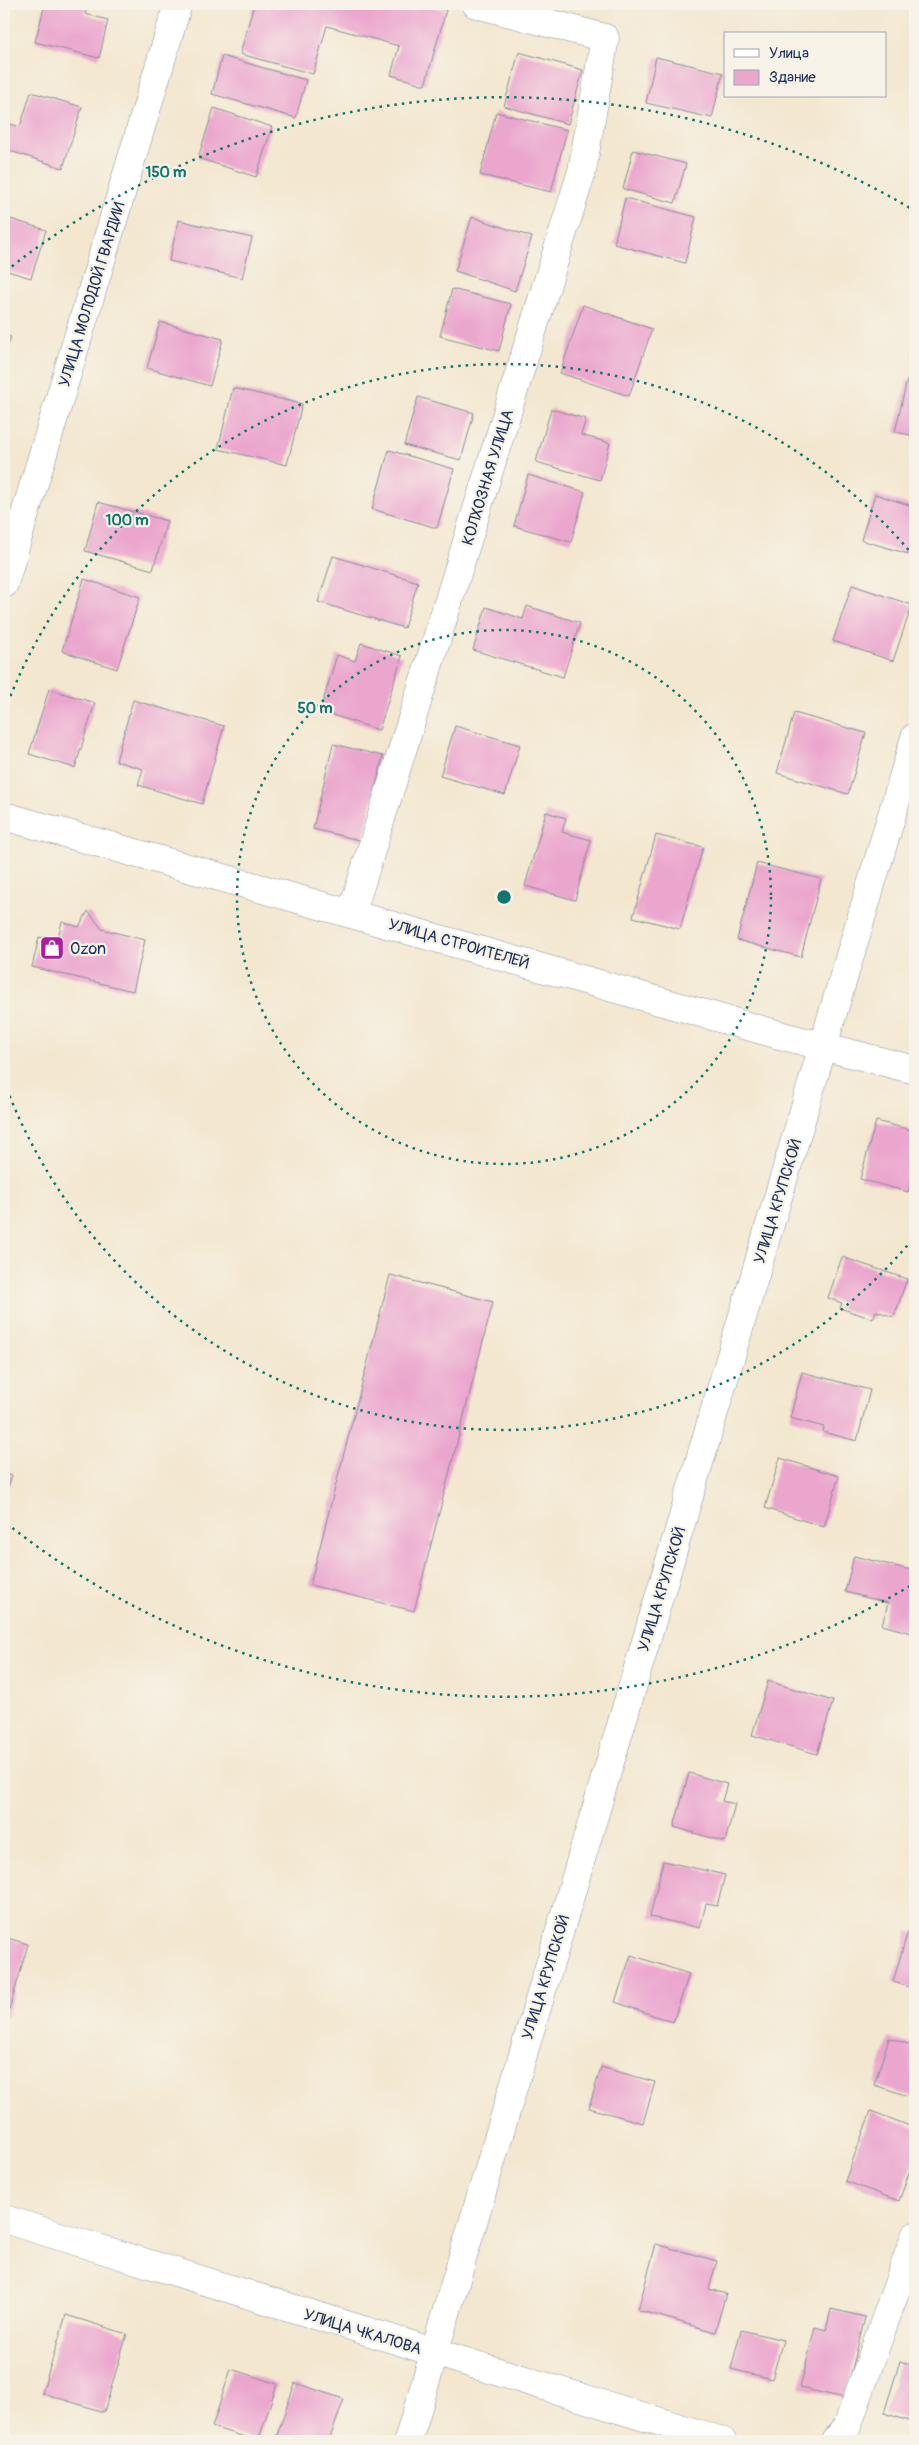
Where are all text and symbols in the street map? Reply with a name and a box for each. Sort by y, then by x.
legend [724,32,886,98]
text: Улица [769,44,809,63]
text: Здание [769,68,816,87]
text: 150 m [146,163,186,182]
street label: УЛИЦА МОЛОДОЙ ГВАРДИИ [54,199,130,389]
street label: КОЛХОЗНАЯ УЛИЦА [458,407,518,548]
text: 100 m [106,511,148,530]
text: 50 m [298,699,332,718]
centre of rings [495,888,513,906]
street label: УЛИЦА СТРОИТЕЛЕЙ [386,914,532,974]
shop icon: Ozon [39,935,65,961]
place label: Ozon [70,939,106,959]
street label: УЛИЦА КРУПСКОЙ [750,1136,807,1266]
street label: УЛИЦА КРУПСКОЙ [634,1524,691,1654]
street label: УЛИЦА КРУПСКОЙ [518,1912,575,2042]
street label: УЛИЦА ЧКАЛОВА [301,2304,424,2359]

